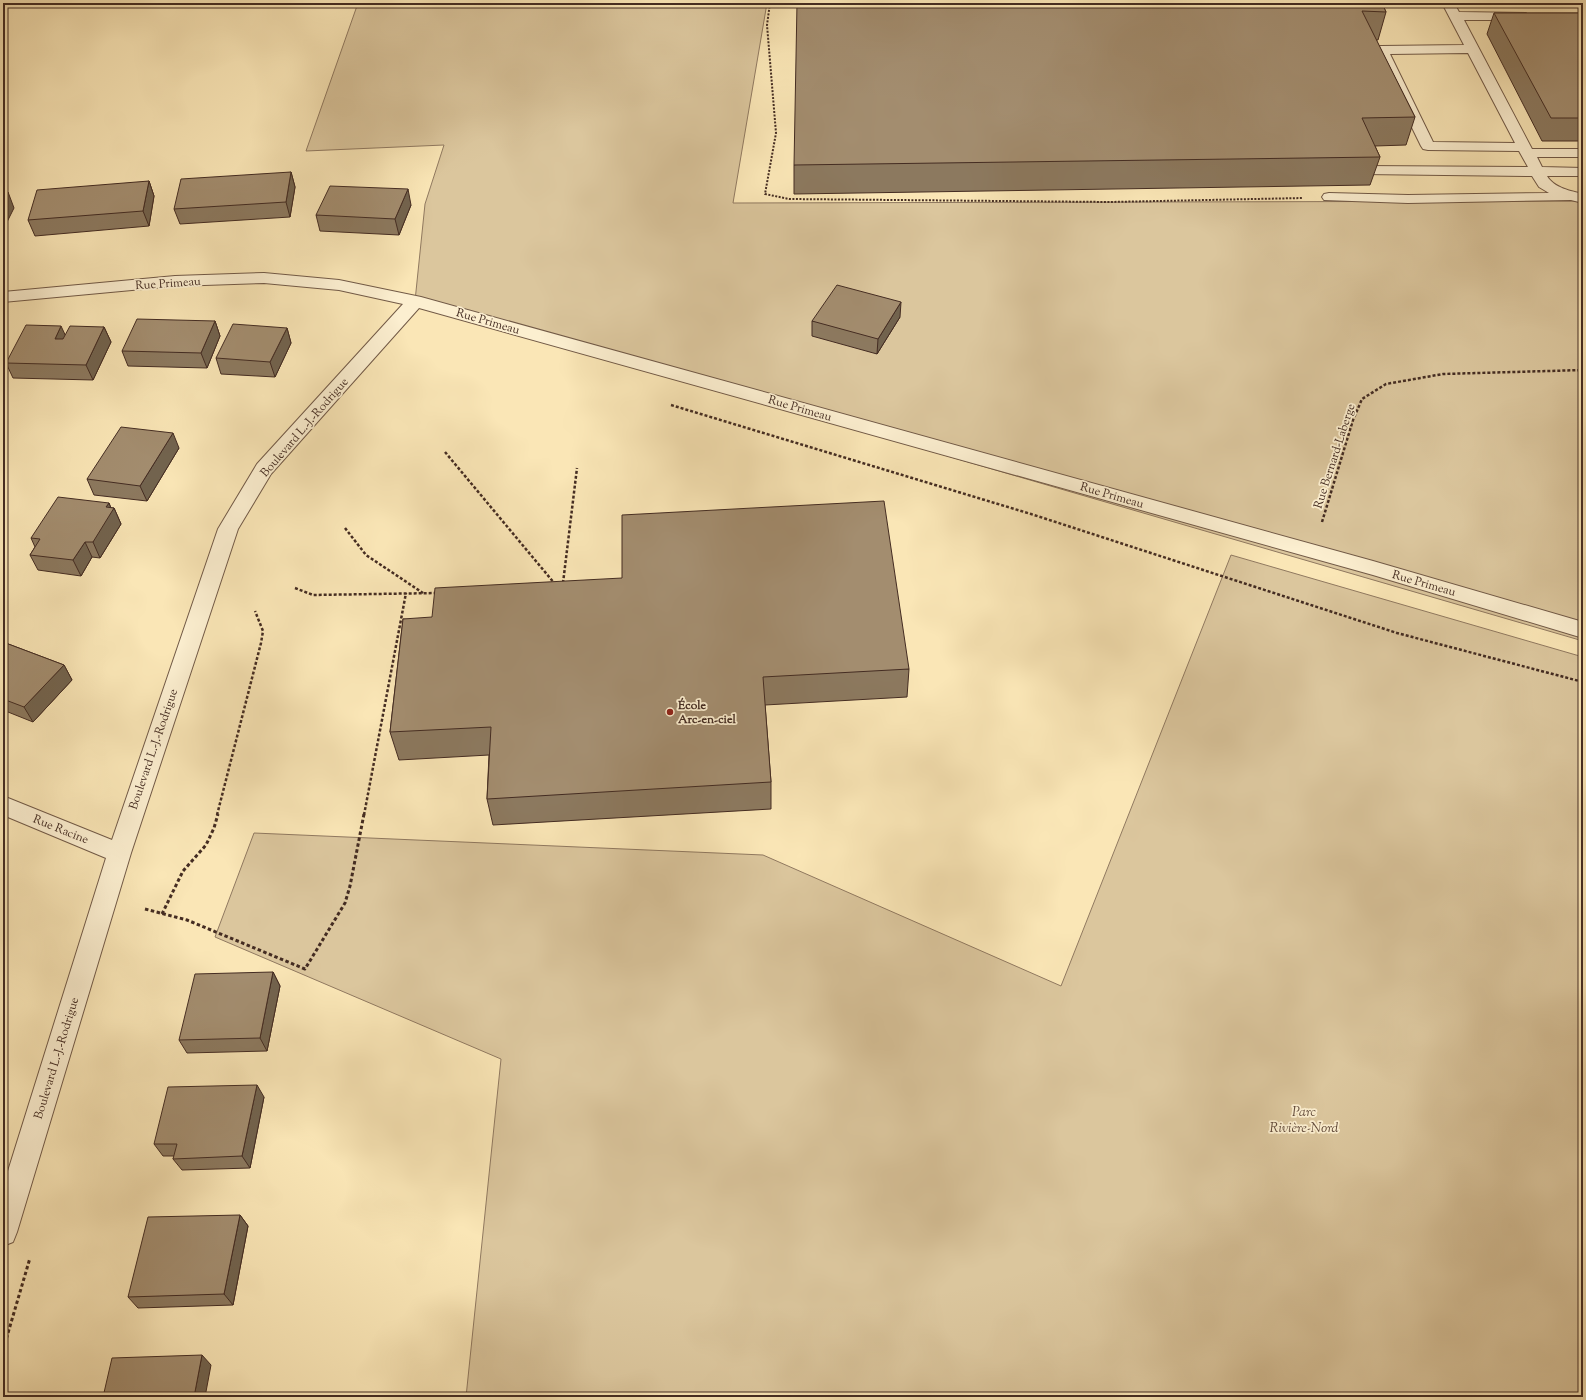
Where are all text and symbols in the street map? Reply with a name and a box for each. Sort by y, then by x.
street label: Rue Primeau [135,273,201,295]
street label: Rue Primeau [454,304,522,340]
street label: Boulevard L.-J.-Rodrigue [256,374,353,481]
street label: Rue Primeau [766,391,834,427]
street label: Rue Bernard-Laberge [1309,401,1361,511]
street label: Rue Primeau [1078,478,1146,514]
street label: Rue Primeau [1390,566,1458,602]
street label: Boulevard L.-J.-Rodrigue [125,686,183,812]
place label: École Arc-en-ciel [677,697,736,729]
marker: École Arc-en-ciel [665,707,675,717]
street label: Rue Racine [30,811,92,849]
street label: Boulevard L.-J.-Rodrigue [30,995,84,1122]
park label: Parc Rivière-Nord [1270,1103,1339,1139]

